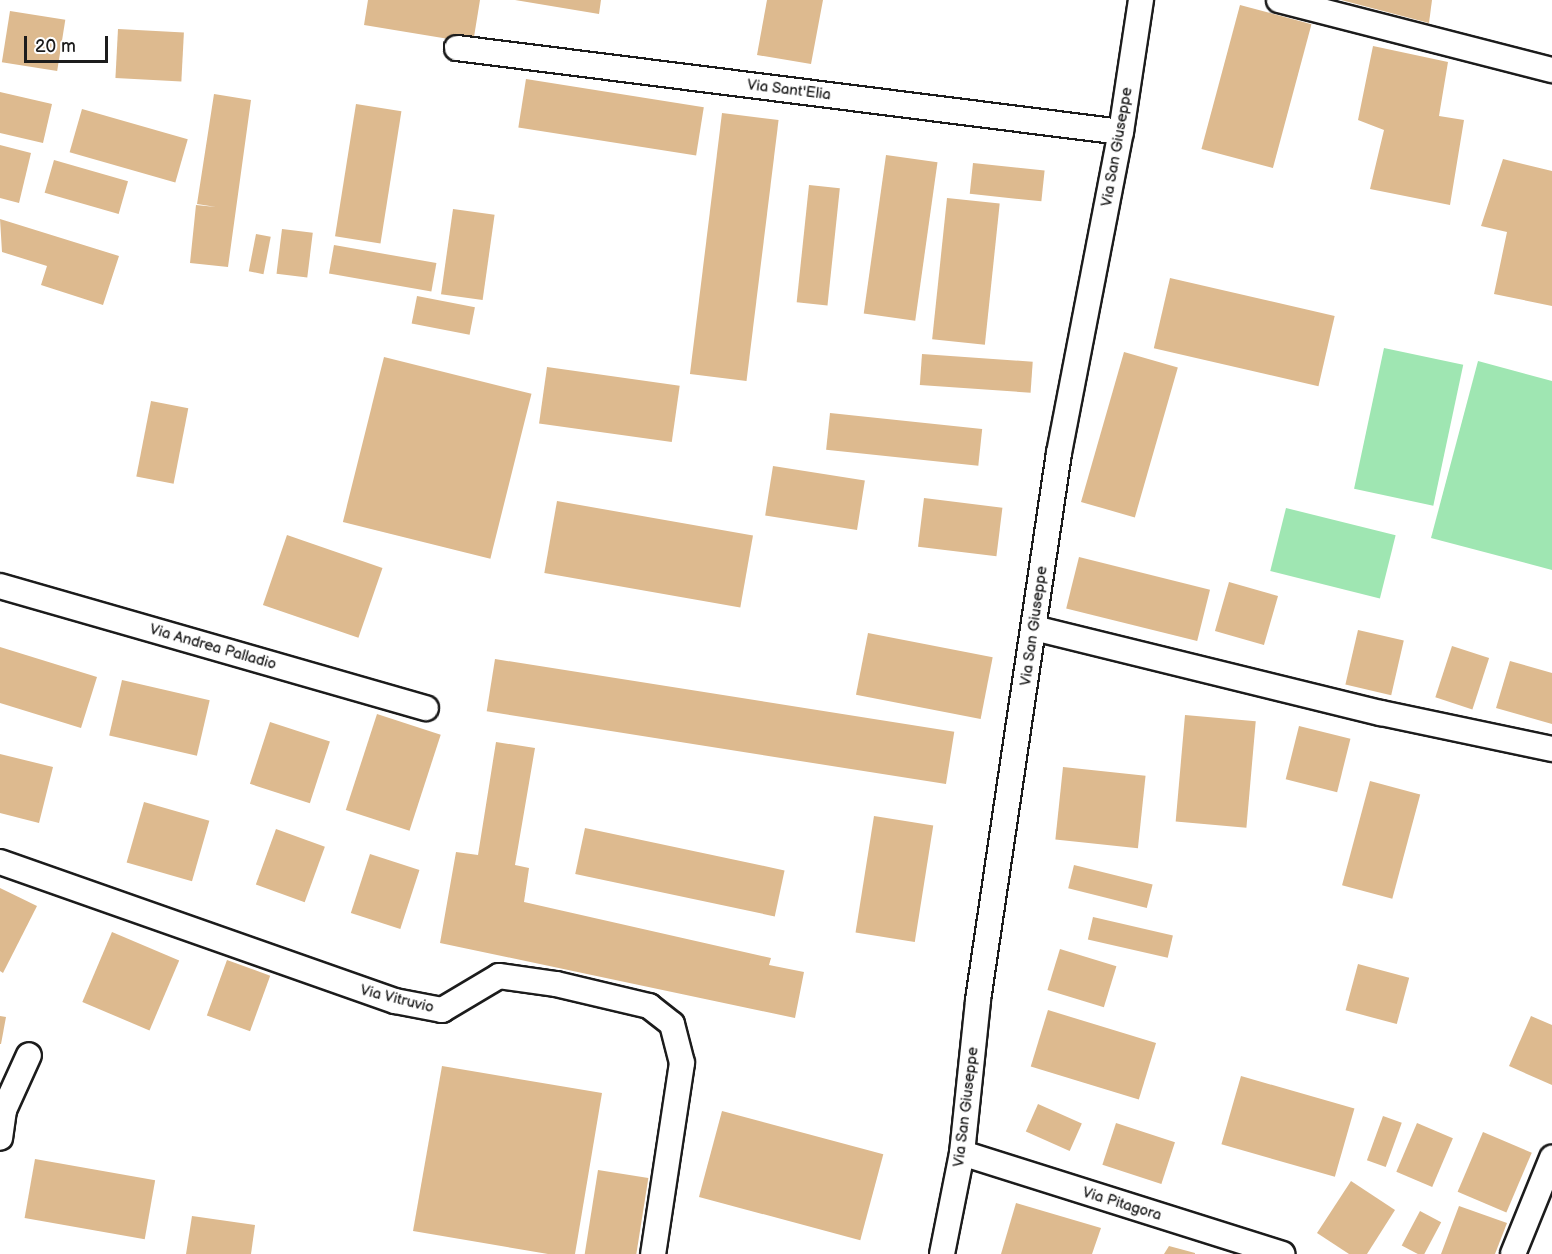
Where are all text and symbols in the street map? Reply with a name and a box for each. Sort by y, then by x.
scale bar [27,24,111,62]
text: 20 m [35,36,76,57]
street label: Via Sant'Elia [746,76,832,104]
street label: Via San Giuseppe [1098,86,1136,208]
street label: Via San Giuseppe [1017,565,1051,687]
street label: Via Andrea Palladio [148,620,278,674]
street label: Via Vitruvio [358,981,436,1017]
street label: Via San Giuseppe [950,1046,982,1168]
street label: Via Pitagora [1080,1183,1164,1225]

